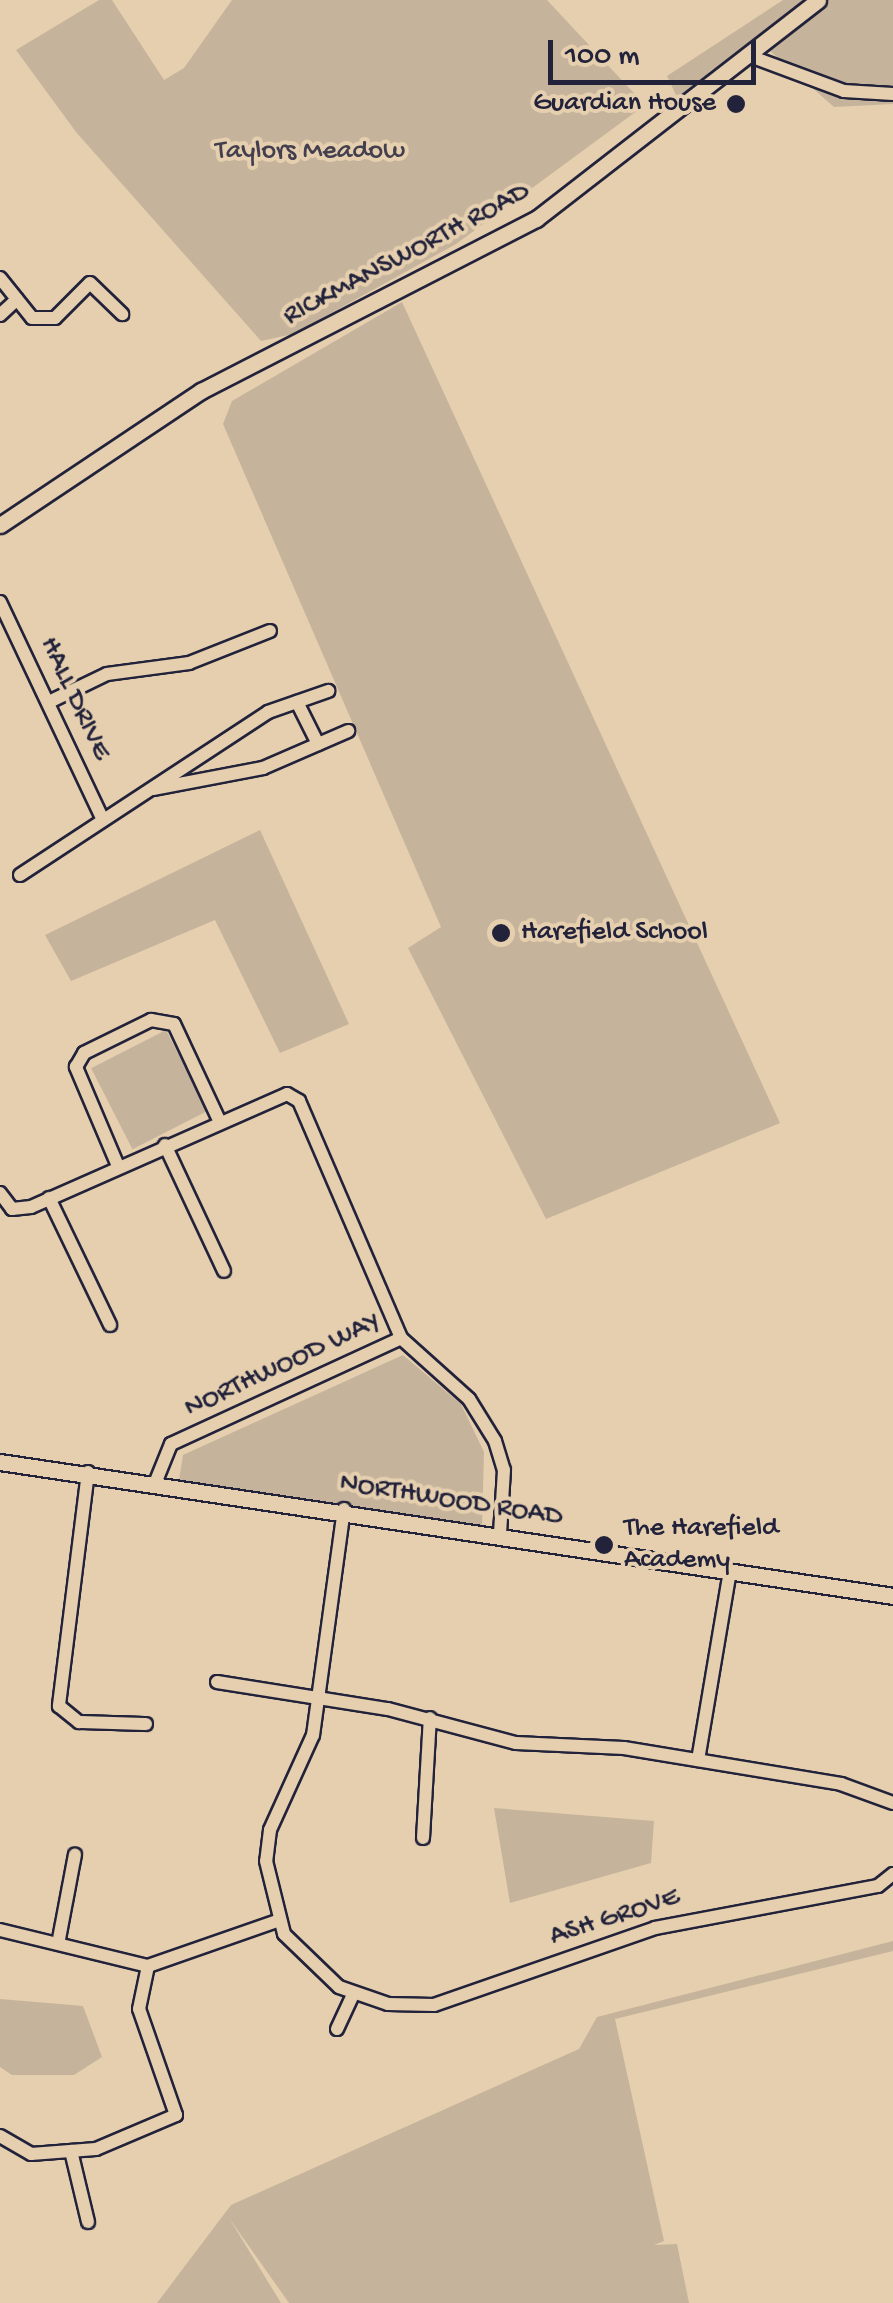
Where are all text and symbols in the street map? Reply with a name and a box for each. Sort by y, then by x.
scale bar [553,20,760,82]
text: 100 m [565,40,640,75]
place label: Guardian House [533,87,716,121]
marker: Guardian House [725,93,747,115]
park label: Taylors Meadow [215,135,405,169]
street label: RICKMANSWORTH ROAD [278,176,536,334]
street label: HALL DRIVE [31,632,117,766]
place label: Harefield School [521,916,708,950]
marker: Harefield School [490,922,512,944]
street label: NORTHWOOD WAY [180,1306,386,1426]
street label: NORTHWOOD ROAD [337,1467,565,1535]
place label: The Harefield Academy [624,1512,778,1578]
marker: The Harefield Academy [593,1534,615,1556]
street label: ASH GROVE [546,1881,684,1955]

